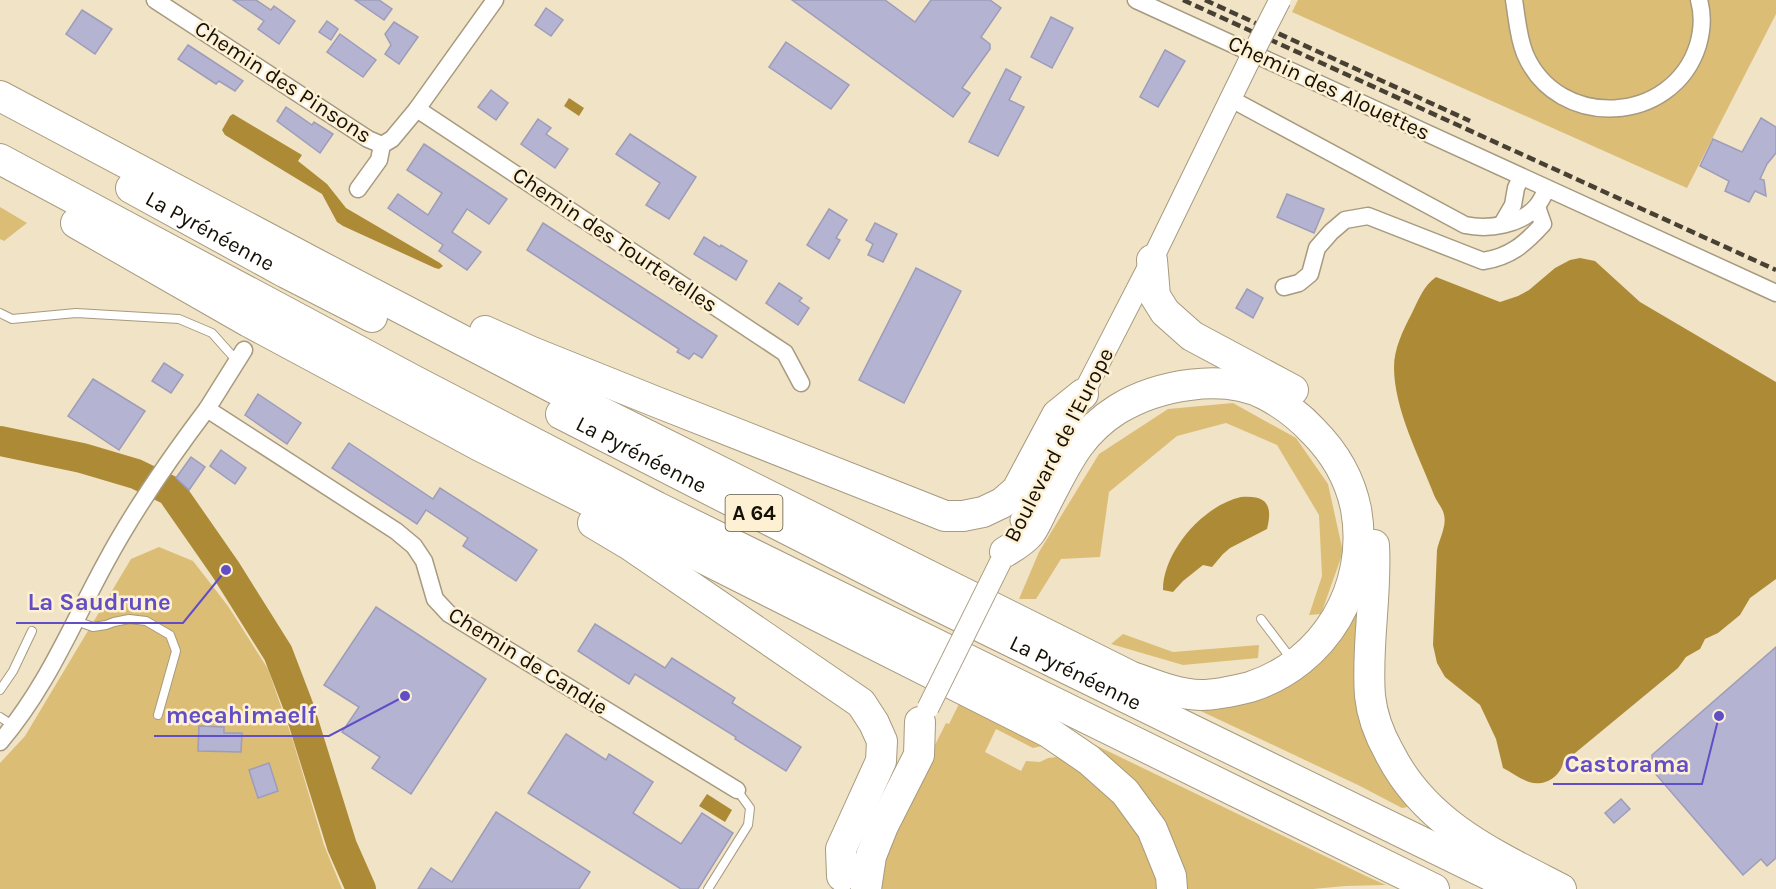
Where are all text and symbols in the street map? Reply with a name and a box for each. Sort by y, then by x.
street label: Chemin des Pinsons [190,15,376,149]
street label: Chemin des Alouettes [1224,30,1434,146]
street label: Chemin des Tourterelles [508,162,722,318]
street label: La Pyrénéenne [141,185,279,277]
street label: Boulevard de l'Europe [999,344,1119,546]
street label: La Pyrénéenne [572,411,711,499]
road number: A 64 [726,495,783,531]
callout: La Saudrune [16,581,183,623]
text: La Saudrune [27,588,171,616]
street label: Chemin de Candie [444,601,612,721]
street label: La Pyrénéenne [1005,630,1146,716]
callout: mecahimaelf [154,694,329,736]
text: mecahimaelf [166,701,317,729]
callout: Castorama [1553,742,1702,784]
text: Castorama [1564,750,1690,778]

